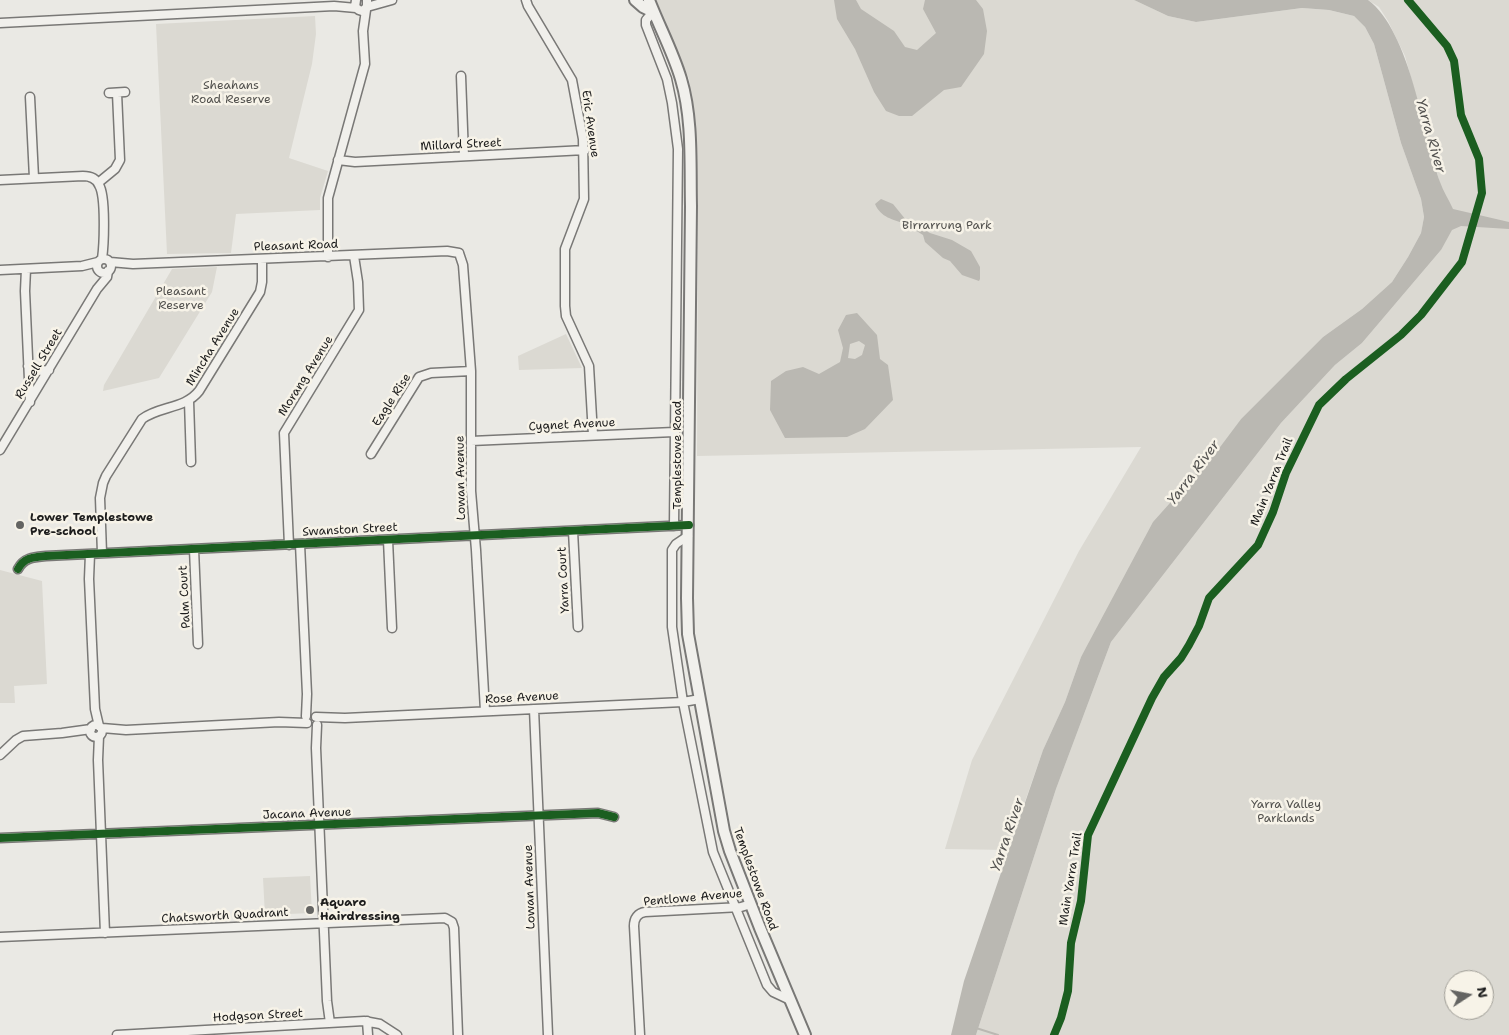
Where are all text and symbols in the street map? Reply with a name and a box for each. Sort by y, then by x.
park label: Sheahans Road Reserve [191,79,271,107]
street label: Eric Avenue [578,89,602,159]
water label: Yarra River [1411,97,1449,175]
street label: Millard Street [420,136,502,154]
park label: Birrarrung Park [902,219,992,233]
street label: Pleasant Road [253,237,339,255]
park label: Pleasant Reserve [156,285,206,313]
street label: Mincha Avenue [183,305,243,389]
street label: Russell Street [12,326,66,402]
street label: Morang Avenue [276,333,336,419]
street label: Eagle Rise [370,371,414,429]
street label: Templestowe Road [671,401,685,509]
street label: Cygnet Avenue [528,416,616,434]
street label: Lowan Avenue [453,435,469,521]
street label: Main Yarra Trail [1248,436,1296,528]
water label: Yarra River [1164,437,1224,509]
place label: Lower Templestowe Pre-school [30,511,153,539]
marker: Lower Templestowe Pre-school [14,519,26,531]
street label: Swanston Street [302,520,398,540]
street label: Yarra Court [555,546,573,614]
street label: Palm Court [176,565,194,629]
street label: Rose Avenue [485,689,559,707]
water label: Yarra River [988,796,1028,874]
park label: Yarra Valley Parklands [1251,798,1321,826]
street label: Jacana Avenue [262,805,352,823]
street label: Templestowe Road [730,825,780,933]
street label: Main Yarra Trail [1057,831,1085,927]
street label: Lowan Avenue [521,844,539,930]
street label: Pentlowe Avenue [643,886,743,910]
place label: Aquaro Hairdressing [320,896,400,924]
marker: Aquaro Hairdressing [304,904,316,916]
street label: Chatsworth Quadrant [161,905,289,927]
north arrow [1444,970,1494,1020]
text: N [1473,985,1493,999]
street label: Hodgson Street [212,1006,304,1026]

